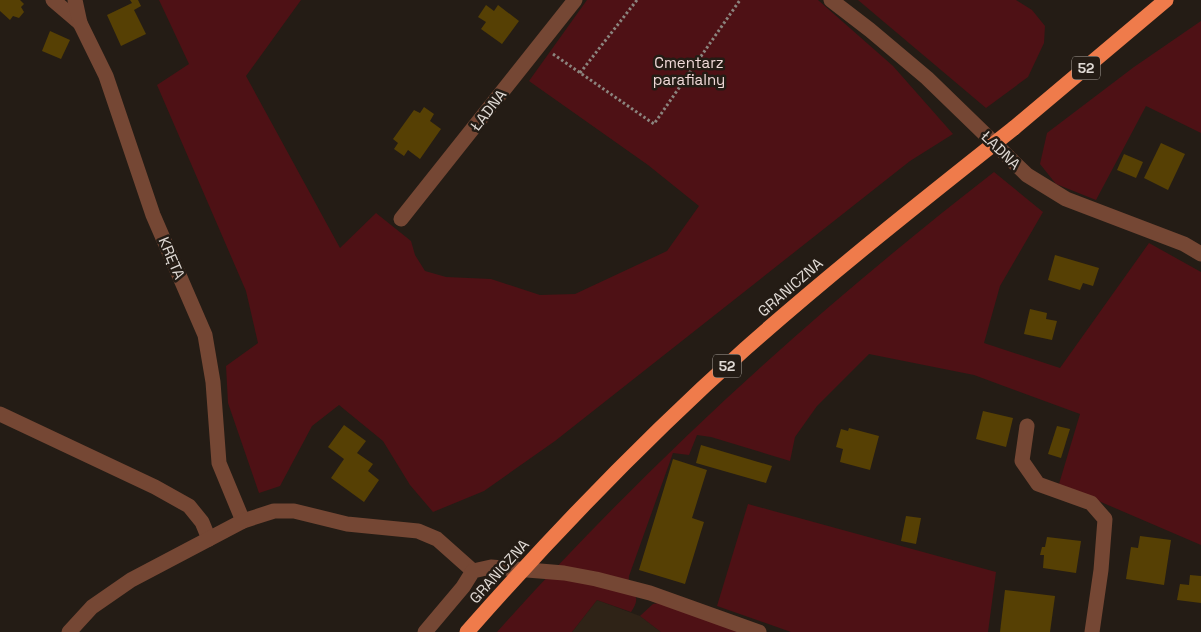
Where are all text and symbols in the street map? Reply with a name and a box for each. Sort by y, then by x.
park label: Cmentarz parafialny [653,53,725,89]
road number: 52 [1072,56,1100,80]
street label: ŁADNA [466,85,511,135]
street label: ŁADNA [977,127,1025,174]
street label: KRĘTA [155,234,190,283]
street label: GRANICZNA [754,253,827,320]
road number: 52 [713,354,741,378]
street label: GRANICZNA [465,534,533,607]

